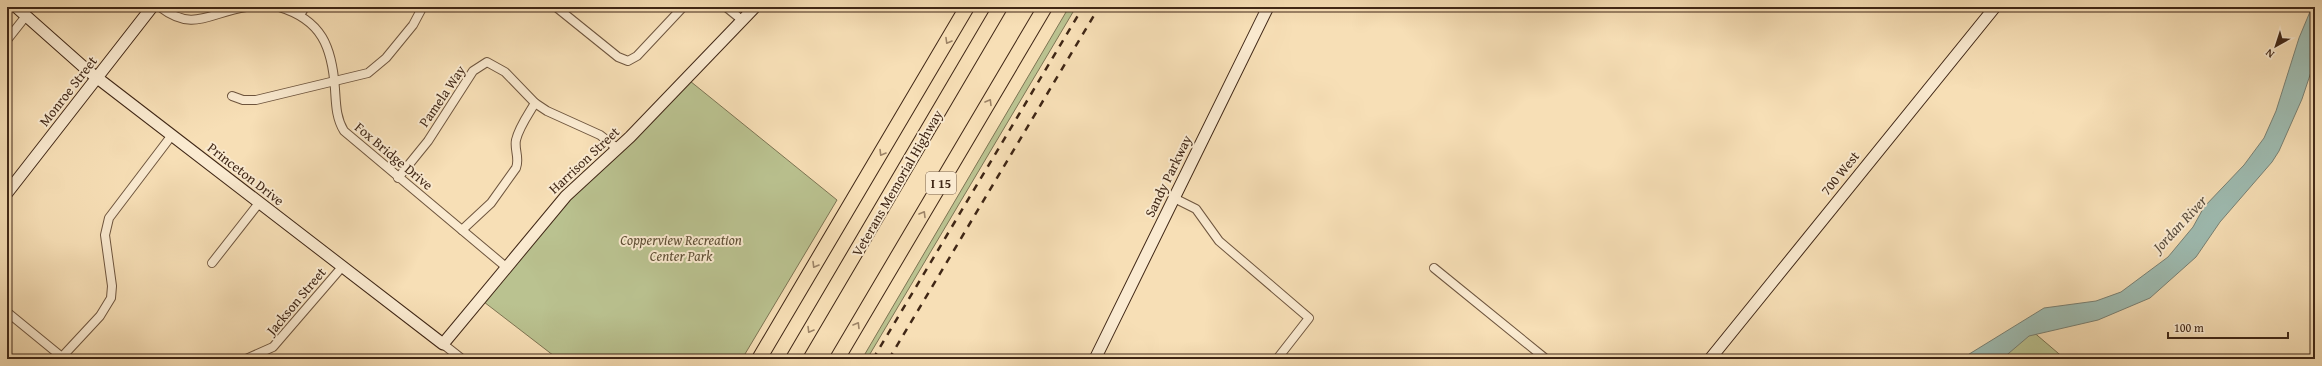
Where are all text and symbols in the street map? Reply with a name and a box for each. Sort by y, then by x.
north arrow [2256,26,2296,66]
one-way arrow [945,37,952,44]
text: N [2261,45,2278,62]
street label: Monroe Street [34,52,102,130]
street label: Pamela Way [414,61,470,131]
one-way arrow [985,99,992,106]
street label: Veterans Memorial Highway [847,106,947,260]
street label: Fox Bridge Drive [351,117,438,195]
street label: Harrison Street [544,122,624,198]
street label: Sandy Parkway [1139,132,1197,220]
street label: Princeton Drive [203,138,289,211]
street label: 700 West [1816,147,1864,199]
one-way arrow [879,149,886,156]
road number: I 15 [926,172,956,194]
water label: Jordan River [2146,190,2212,259]
one-way arrow [918,211,926,218]
park label: Copperview Recreation Center Park [620,230,742,266]
one-way arrow [813,261,820,268]
street label: Jackson Street [260,263,330,341]
scale bar [2168,314,2288,340]
text: 100 m [2174,319,2204,336]
one-way arrow [852,322,859,329]
one-way arrow [808,326,815,333]

